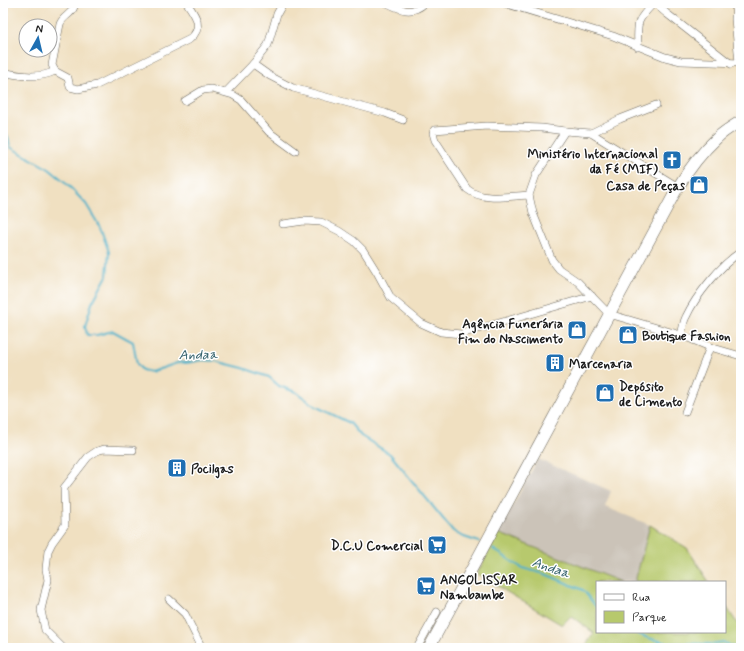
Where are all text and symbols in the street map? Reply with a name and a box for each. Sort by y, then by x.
north arrow [18,18,58,58]
text: N [35,22,44,37]
place label: Ministério Internacional da Fé (MIF) [527,146,658,178]
church icon: Ministério Internacional da Fé (MIF) [661,149,683,171]
shop icon: Casa de Peças [688,174,710,196]
place label: Casa de Peças [606,178,685,195]
place label: Agência Funerária Fim do Nascimento [458,316,563,348]
shop icon: Agência Funerária Fim do Nascimento [566,319,588,341]
shop icon: Boutique Fashion [617,324,639,346]
place label: Boutique Fashion [642,328,731,345]
water label: Andaa [179,346,218,364]
building icon: Marcenaria [544,352,566,374]
place label: Marcenaria [569,356,632,373]
place label: Depósito de Cimento [619,379,683,411]
shop icon: Depósito de Cimento [594,382,616,404]
building icon: Pocilgas [166,457,188,479]
place label: Pocilgas [191,461,234,479]
supermarket icon: D.C.U Comercial [426,534,448,556]
place label: D.C.U Comercial [331,538,424,555]
water label: Andaa [530,553,572,583]
place label: ANGOLISSAR Nambambe [440,572,517,604]
supermarket icon: ANGOLISSAR Nambambe [415,575,437,597]
legend [596,581,726,633]
text: Rua [632,590,650,606]
text: Parque [632,610,667,626]

